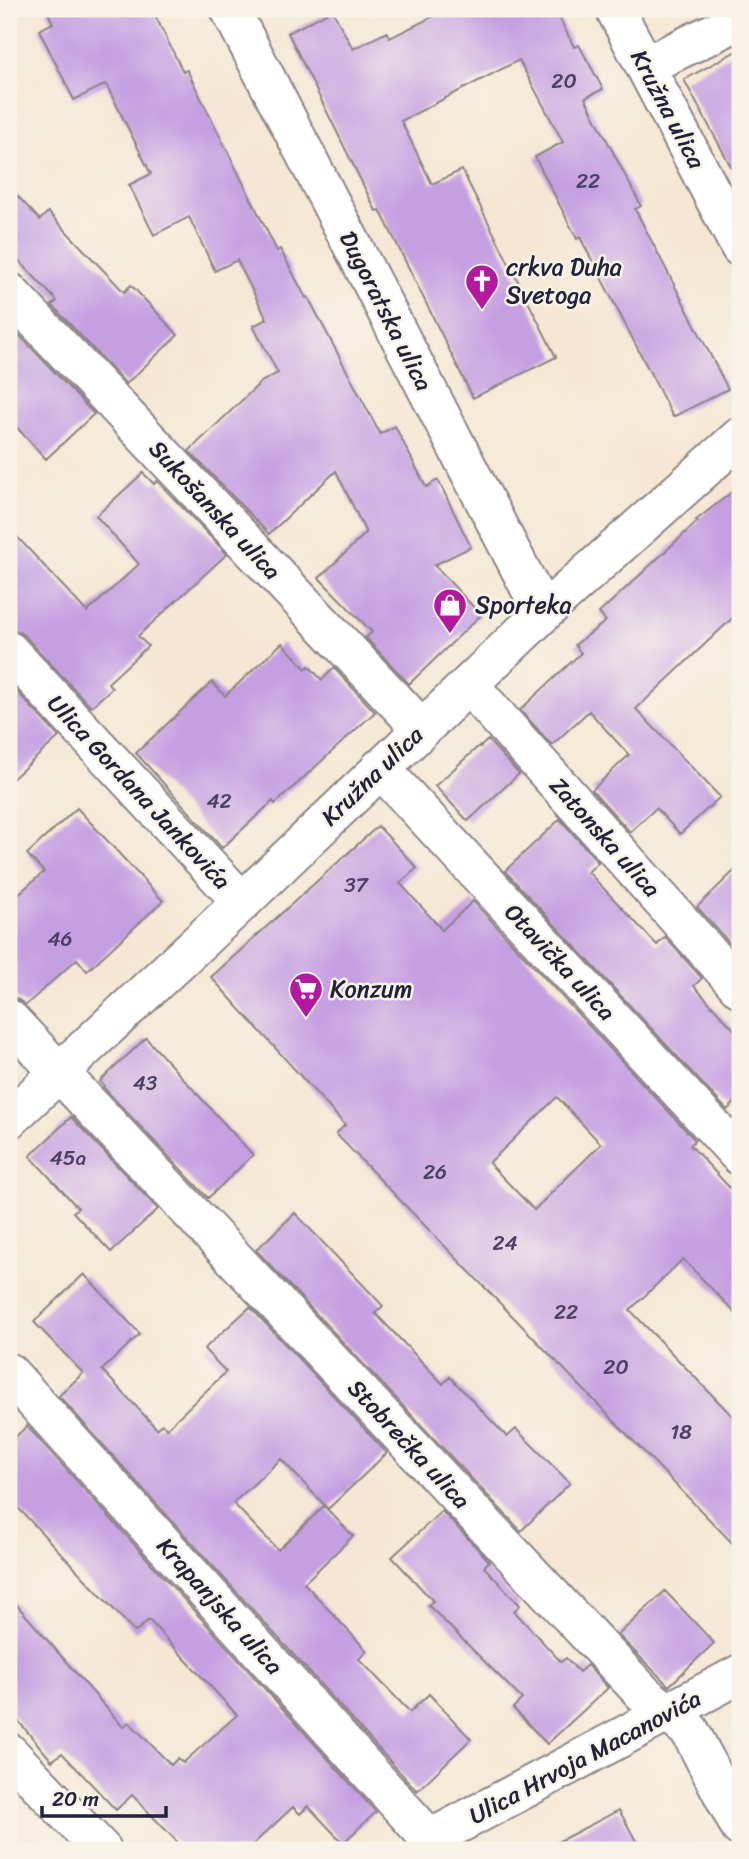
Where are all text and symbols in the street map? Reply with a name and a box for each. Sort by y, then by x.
street label: Kružna ulica [619,42,718,177]
house number: 20 [551,62,577,100]
house number: 22 [576,162,600,200]
street label: Dugoratska ulica [327,223,445,399]
place label: crkva Duha Svetoga [506,246,622,316]
church icon: crkva Duha Svetoga [463,262,501,311]
street label: Sukošanska ulica [138,430,292,590]
place label: Sporteka [475,584,572,626]
shop icon: Sporteka [431,586,469,635]
street label: Ulica Gordana Jankovića [37,684,241,900]
street label: Kružna ulica [311,715,434,836]
street label: Zatonska ulica [539,766,671,908]
house number: 42 [206,782,232,820]
house number: 37 [344,866,370,904]
street label: Otavička ulica [494,893,626,1031]
house number: 46 [47,920,73,958]
place label: Konzum [330,968,412,1010]
supermarket icon: Konzum [287,970,325,1019]
house number: 43 [133,1064,158,1102]
house number: 45a [50,1139,87,1177]
house number: 26 [423,1153,447,1191]
house number: 24 [492,1224,518,1262]
house number: 22 [554,1293,578,1331]
house number: 20 [603,1348,629,1386]
street label: Stobrečka ulica [337,1369,481,1519]
house number: 18 [670,1413,692,1451]
street label: Krapanjska ulica [146,1527,294,1685]
street label: Ulica Hrvoja Macanovića [461,1678,709,1836]
scale bar [42,1775,166,1819]
text: 20 m [52,1780,99,1818]

